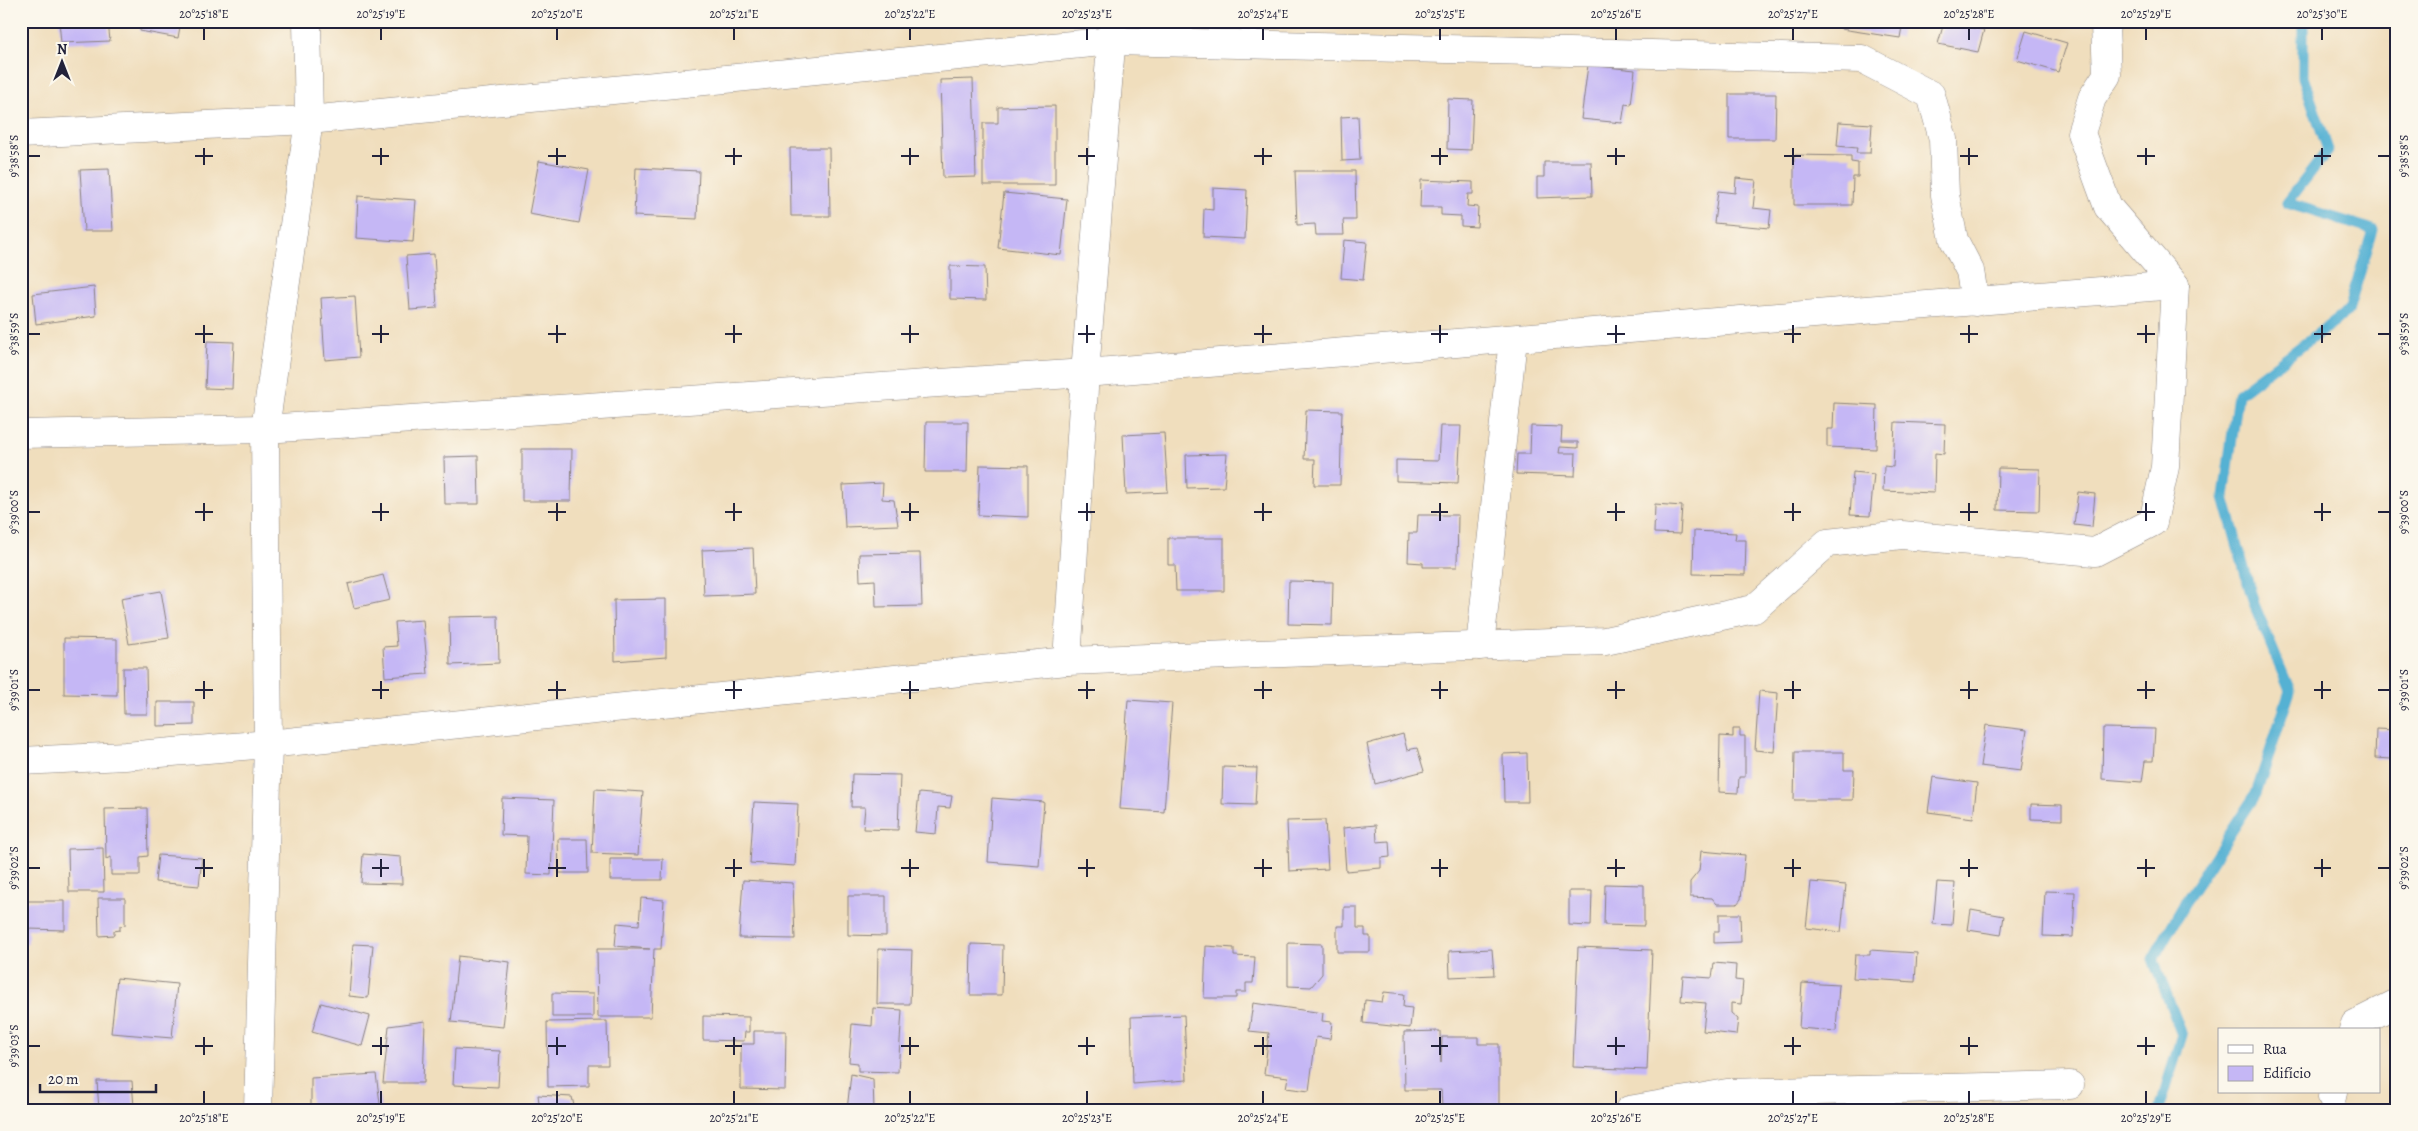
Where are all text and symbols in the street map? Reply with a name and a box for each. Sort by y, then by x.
text: 20°25'18"E [179,6,229,22]
text: 20°25'19"E [357,6,405,22]
text: 20°25'20"E [531,6,583,22]
text: 20°25'21"E [709,6,759,22]
text: 20°25'22"E [885,6,935,22]
text: 20°25'23"E [1062,6,1112,22]
text: 20°25'24"E [1238,6,1288,22]
text: 20°25'25"E [1415,6,1465,22]
text: 20°25'26"E [1591,6,1641,22]
text: 20°25'27"E [1768,6,1818,22]
text: 20°25'28"E [1944,6,1994,22]
text: 20°25'29"E [2121,6,2171,22]
text: 20°25'30"E [2297,6,2347,22]
north arrow [38,38,88,88]
text: N [57,40,67,59]
text: 9°38'58"S [6,135,22,177]
text: 9°38'58"S [2396,135,2412,177]
text: 9°38'59"S [6,313,22,355]
text: 9°38'59"S [2396,313,2412,355]
text: 9°39'00"S [6,490,22,534]
text: 9°39'00"S [2396,490,2412,534]
text: 9°39'01"S [6,669,22,711]
text: 9°39'01"S [2396,669,2412,711]
text: 9°39'02"S [6,846,22,890]
text: 9°39'02"S [2396,846,2412,890]
text: 9°39'03"S [6,1025,22,1067]
legend [2218,1028,2380,1094]
text: Rua [2263,1039,2287,1059]
scale bar [40,1061,156,1093]
text: Edifício [2263,1063,2311,1083]
text: 20 m [48,1069,79,1089]
text: 20°25'18"E [179,1110,229,1126]
text: 20°25'19"E [357,1110,405,1126]
text: 20°25'20"E [531,1110,583,1126]
text: 20°25'21"E [709,1110,759,1126]
text: 20°25'22"E [885,1110,935,1126]
text: 20°25'23"E [1062,1110,1112,1126]
text: 20°25'24"E [1238,1110,1288,1126]
text: 20°25'25"E [1415,1110,1465,1126]
text: 20°25'26"E [1591,1110,1641,1126]
text: 20°25'27"E [1768,1110,1818,1126]
text: 20°25'28"E [1944,1110,1994,1126]
text: 20°25'29"E [2121,1110,2171,1126]

